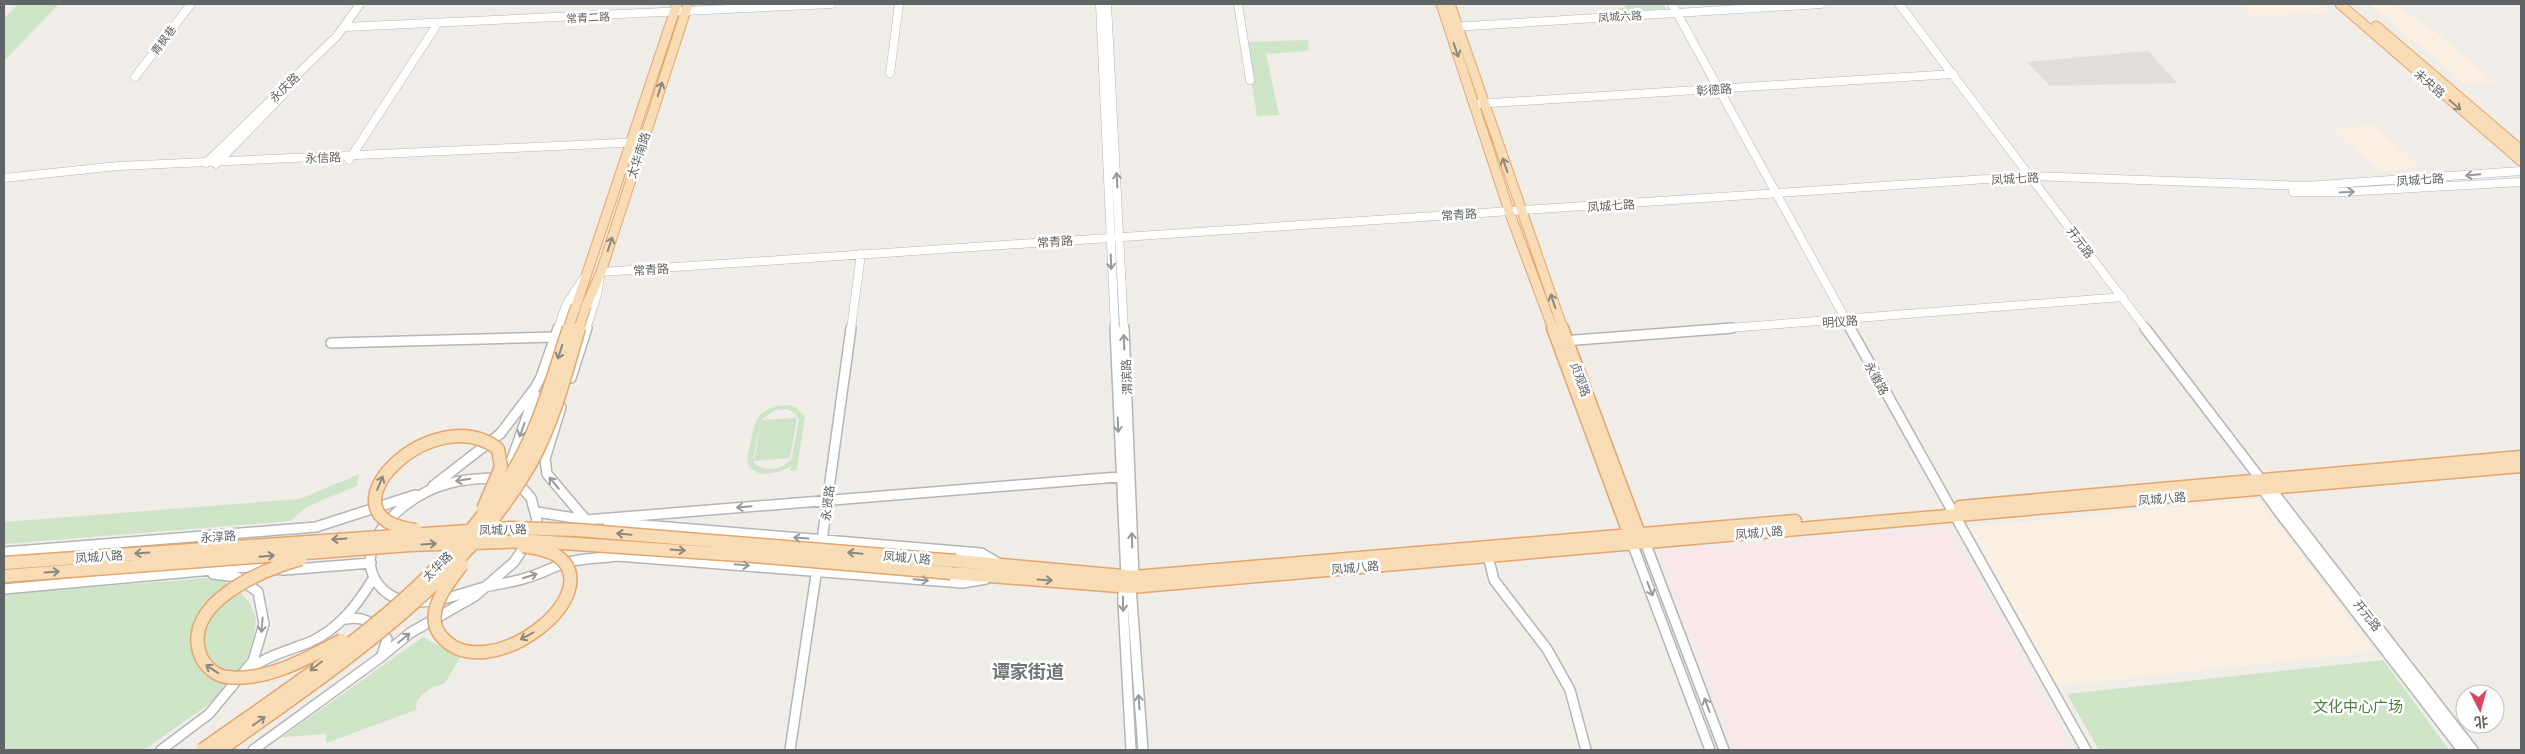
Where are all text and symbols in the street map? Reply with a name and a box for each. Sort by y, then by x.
street label: 凤城六路 [1598,8,1642,24]
street label: 常青二路 [566,9,610,25]
street label: 青枫巷 [148,23,178,57]
one-way arrow [1452,42,1461,57]
street label: 未央路 [2412,66,2448,100]
street label: 永庆路 [266,70,302,104]
street label: 彰德路 [1696,81,1732,97]
one-way arrow [656,82,665,97]
one-way arrow [2448,100,2461,111]
street label: 太华南路 [624,130,652,180]
street label: 永信路 [305,149,341,165]
one-way arrow [1500,157,1509,173]
street label: 凤城七路 [1991,170,2039,186]
street label: 凤城七路 [2396,170,2444,188]
one-way arrow [2465,170,2481,180]
one-way arrow [1112,172,1121,188]
one-way arrow [2338,187,2355,197]
street label: 凤城七路 [1587,196,1635,214]
street label: 常青路 [1441,206,1477,222]
street label: 开元路 [2065,223,2097,261]
street label: 常青路 [1037,233,1073,249]
one-way arrow [605,236,615,252]
one-way arrow [1107,254,1116,270]
street label: 常青路 [633,261,669,277]
one-way arrow [1548,294,1557,309]
street label: 明仪路 [1822,313,1858,329]
one-way arrow [1120,335,1129,351]
one-way arrow [555,344,565,360]
street label: 渭滨路 [1118,359,1134,395]
street label: 永徽路 [1862,359,1892,397]
street label: 贞观路 [1568,360,1594,398]
one-way arrow [1114,416,1123,432]
one-way arrow [517,422,526,437]
one-way arrow [455,475,471,485]
one-way arrow [376,476,386,491]
one-way arrow [548,476,560,489]
street label: 永贤路 [818,484,836,522]
street label: 凤城八路 [2137,489,2187,507]
one-way arrow [736,502,752,511]
street label: 凤城八路 [479,522,527,536]
street label: 凤城八路 [1734,523,1784,541]
street label: 永淳路 [200,528,236,544]
one-way arrow [616,529,632,539]
one-way arrow [1128,532,1137,548]
one-way arrow [793,533,809,543]
one-way arrow [331,535,347,544]
one-way arrow [421,539,437,548]
one-way arrow [670,545,686,555]
street label: 凤城八路 [75,547,123,565]
street label: 太华路 [419,548,455,584]
one-way arrow [848,548,864,558]
street label: 凤城八路 [882,548,932,566]
one-way arrow [134,549,150,558]
one-way arrow [258,551,274,561]
street label: 凤城八路 [1330,558,1380,576]
one-way arrow [734,560,750,570]
one-way arrow [44,568,60,577]
one-way arrow [522,571,537,580]
one-way arrow [913,575,929,585]
one-way arrow [1037,576,1053,585]
one-way arrow [1646,581,1655,596]
one-way arrow [1118,596,1128,612]
street label: 开元路 [2351,597,2385,633]
one-way arrow [257,616,267,632]
one-way arrow [519,631,534,641]
one-way arrow [397,632,410,643]
district label: 谭家街道 [992,660,1064,682]
one-way arrow [310,661,323,672]
one-way arrow [205,664,219,674]
north arrow [2455,684,2505,734]
one-way arrow [1135,694,1144,710]
one-way arrow [1702,697,1711,713]
park label: 文化中心广场 [2313,697,2403,715]
text: 北 [2474,713,2489,732]
one-way arrow [252,716,265,727]

